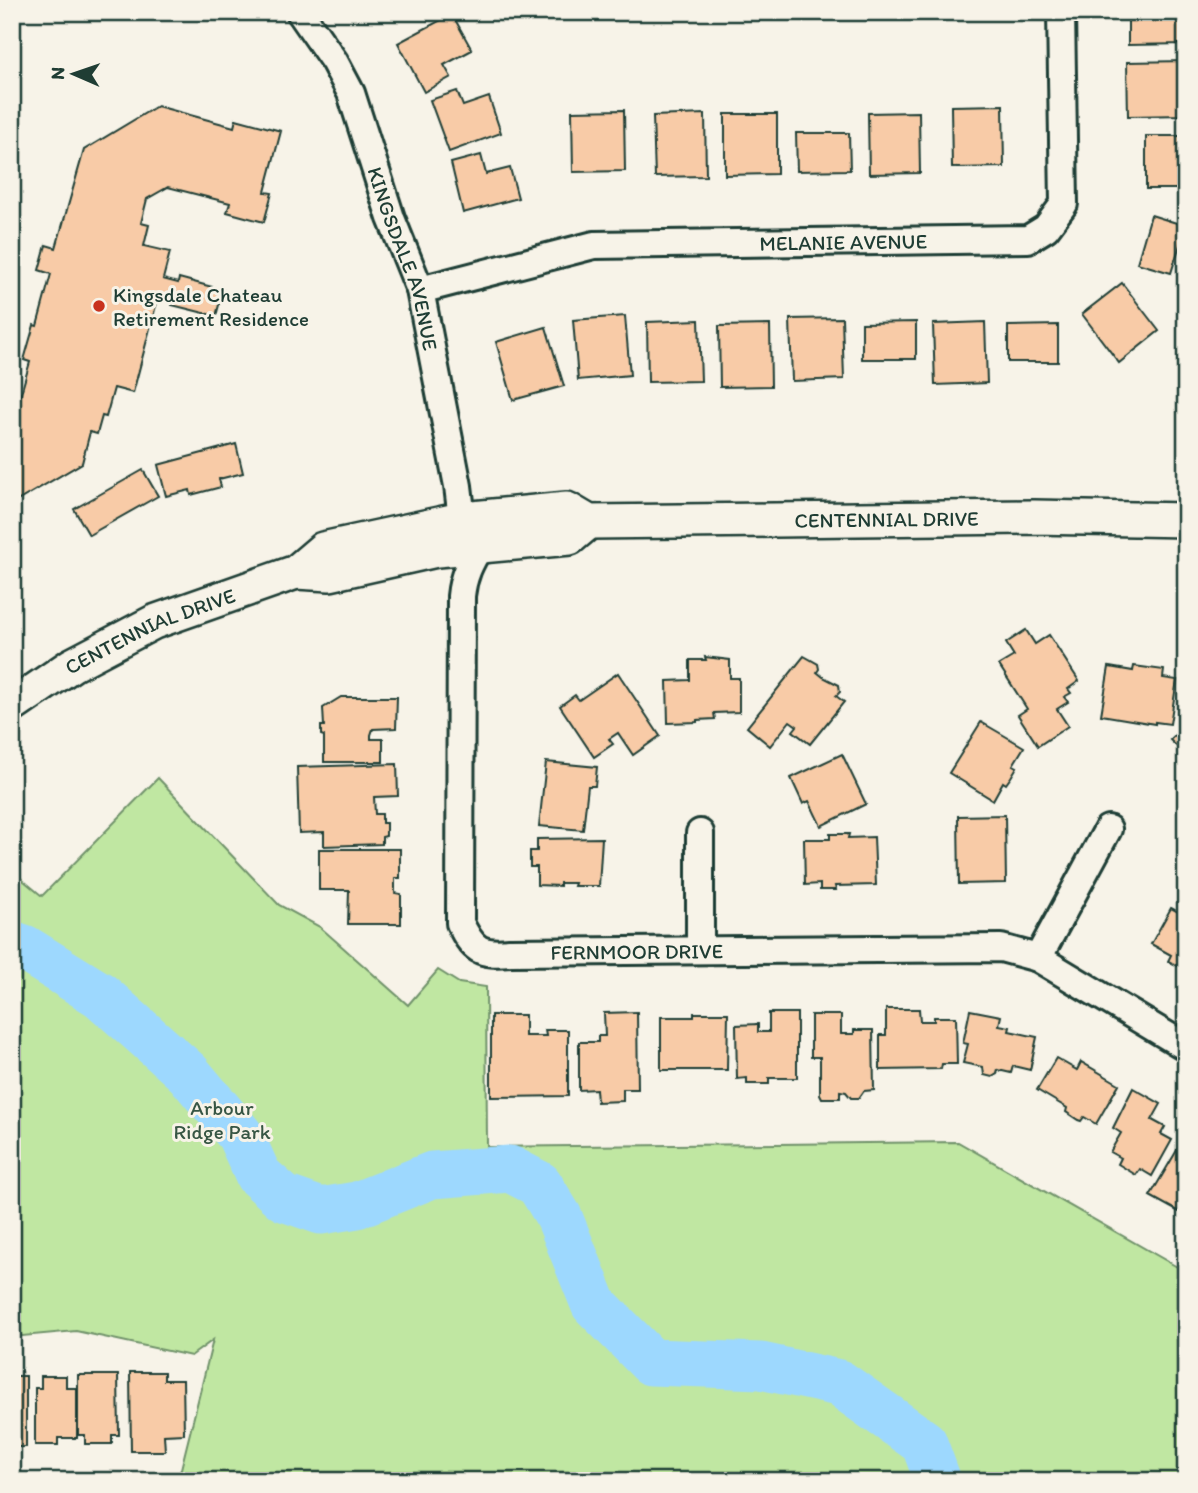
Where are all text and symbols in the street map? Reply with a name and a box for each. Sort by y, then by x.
north arrow [38,38,108,108]
text: N [46,67,69,80]
street label: KINGSDALE AVENUE [363,164,444,353]
street label: MELANIE AVENUE [759,228,928,255]
place label: Kingsdale Chateau Retirement Residence [113,282,309,331]
marker: Kingsdale Chateau Retirement Residence [91,298,107,314]
street label: CENTENNIAL DRIVE [794,505,979,532]
street label: CENTENNIAL DRIVE [59,582,238,679]
street label: FERNMOOR DRIVE [550,938,723,964]
park label: Arbour Ridge Park [173,1095,271,1144]

